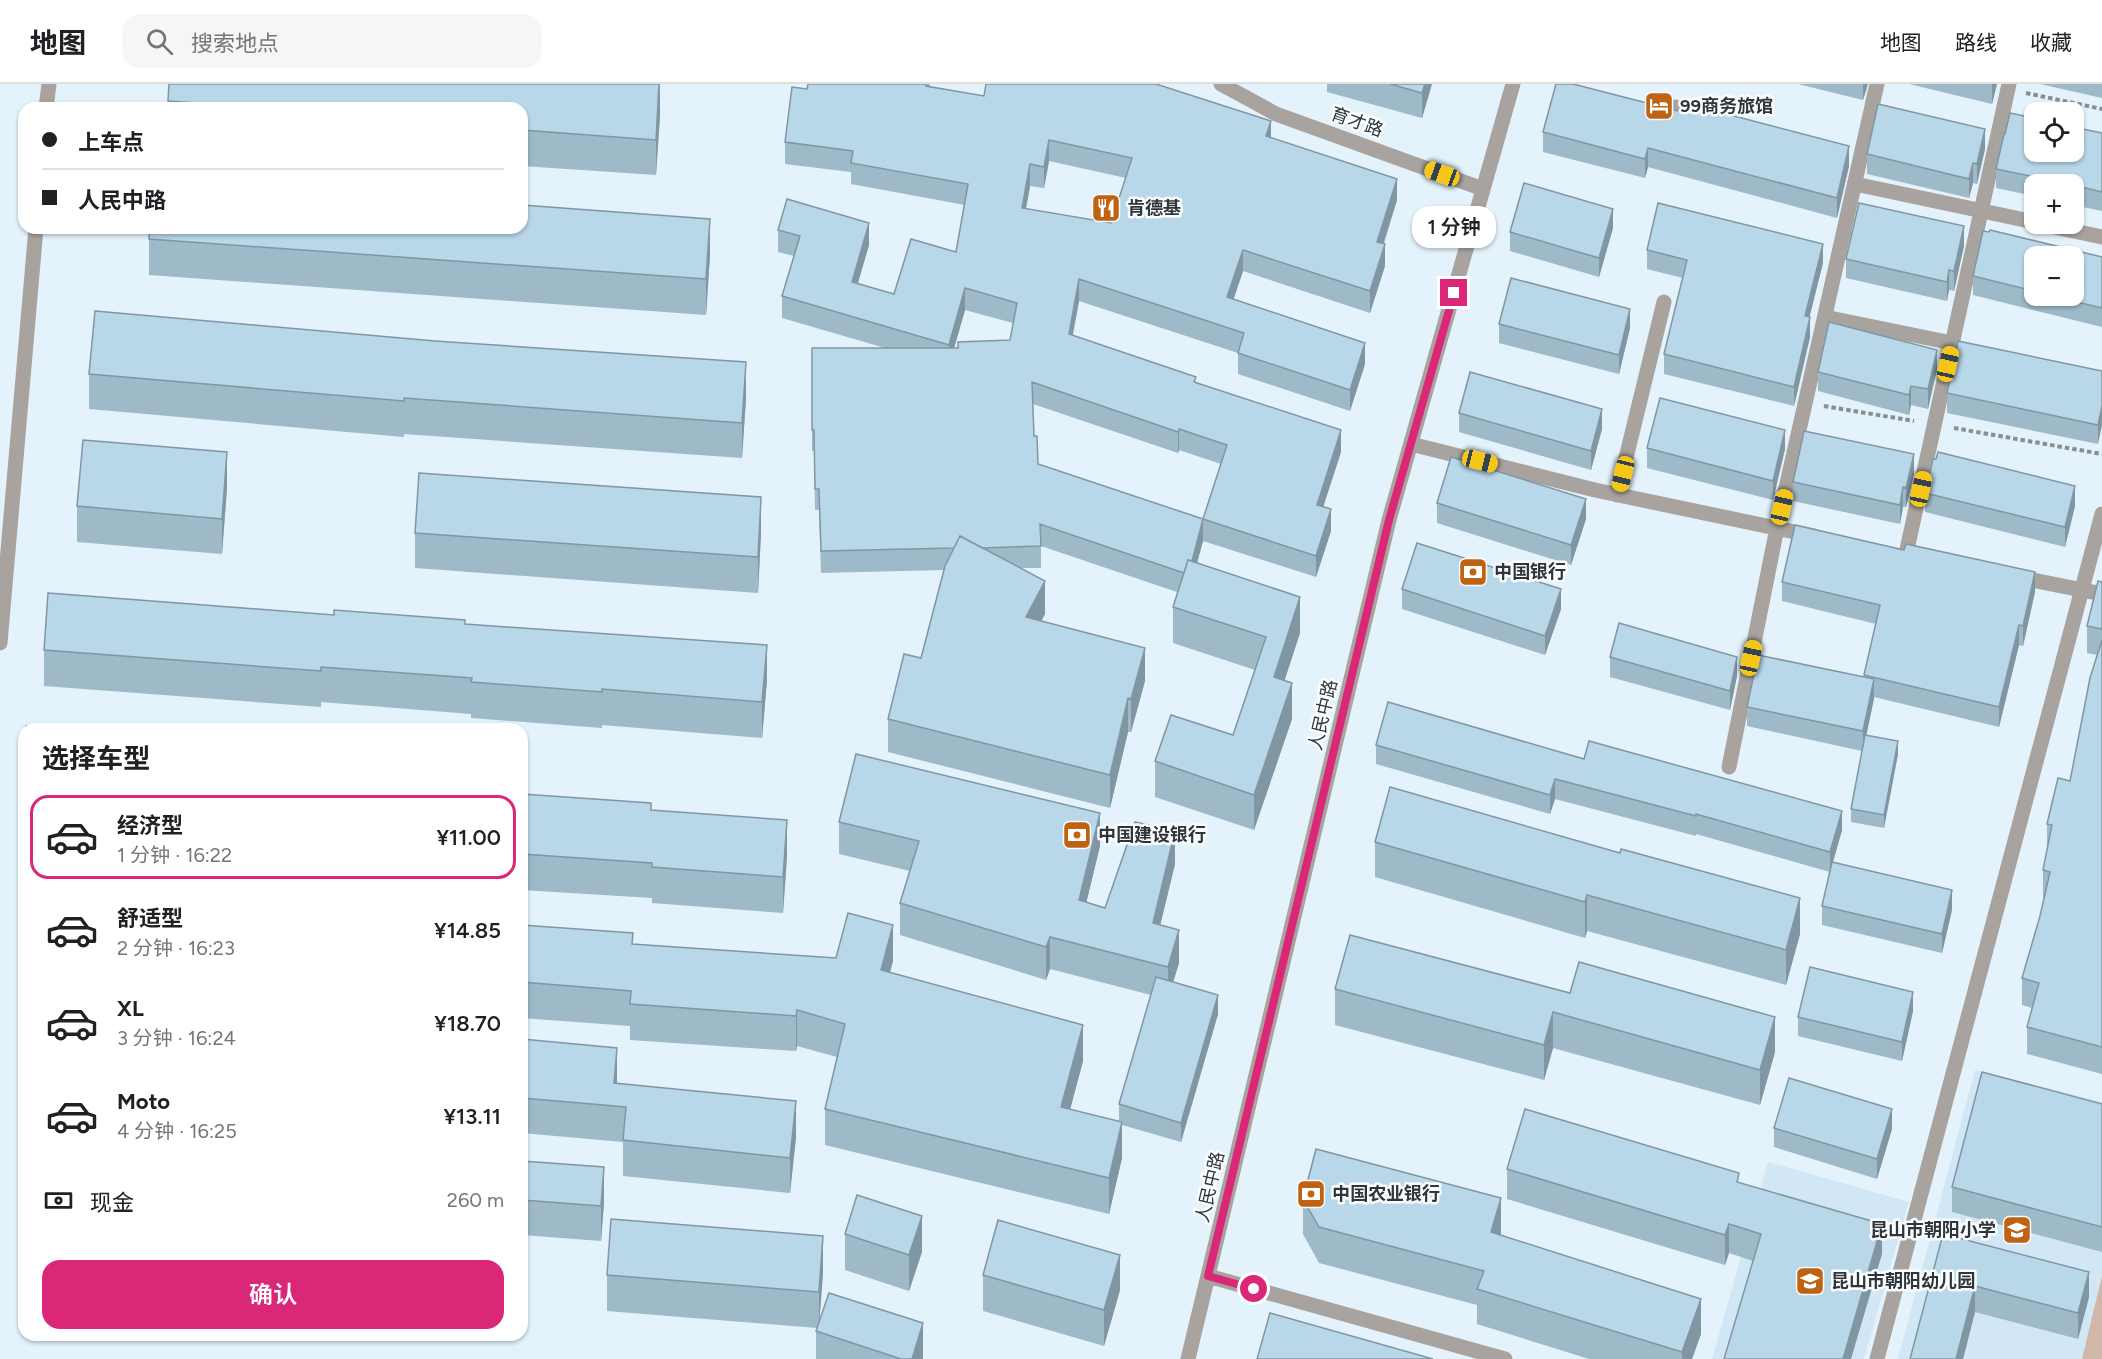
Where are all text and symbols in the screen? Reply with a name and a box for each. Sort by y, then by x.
search box [122,14,542,68]
icon: search [143,25,176,58]
text: 地图 [30,26,86,60]
text: 搜索地点 [191,30,279,57]
text: 地图 [1880,30,1922,55]
text: 路线 [1955,30,1997,55]
text: 收藏 [2030,30,2072,55]
hotel icon: 99商务旅馆 [1643,90,1675,122]
place label: 99商务旅馆 [1680,95,1773,117]
street label: 育才路 [1328,102,1386,142]
map controls [2024,102,2084,306]
button: locate [2024,102,2084,162]
text: 上车点 [78,129,144,156]
car [1422,159,1462,189]
button: + [2024,174,2084,234]
text: 人民中路 [78,187,166,214]
restaurant icon: 肯德基 [1090,192,1122,224]
place label: 肯德基 [1127,197,1181,219]
callout: 1 分钟 [1412,206,1496,248]
text: 1 分钟 [1427,215,1481,239]
button: − [2024,246,2084,306]
route end [1440,279,1467,306]
car [1935,344,1961,384]
car [1460,448,1500,474]
car [1610,454,1636,494]
car [1908,470,1934,508]
car [1769,487,1795,527]
bank icon: 中国银行 [1457,556,1489,588]
place label: 中国银行 [1494,561,1566,583]
car [1738,639,1764,677]
street label: 人民中路 [1304,677,1342,753]
text: 选择车型 [42,742,150,775]
icon: car [45,810,99,864]
text: 经济型 [117,812,183,839]
bank icon: 中国建设银行 [1061,819,1093,851]
text: ¥11.00 [436,824,501,851]
place label: 中国建设银行 [1098,824,1206,846]
text: 1 分钟 · 16:22 [117,843,232,867]
icon: car [45,903,99,957]
text: 舒适型 [117,905,183,932]
text: ¥14.85 [434,917,501,944]
text: 2 分钟 · 16:23 [117,936,235,960]
text: XL [117,995,144,1022]
icon: car [45,996,99,1050]
text: ¥18.70 [434,1010,501,1037]
text: 3 分钟 · 16:24 [117,1026,236,1050]
text: Moto [117,1088,170,1115]
icon: car [45,1089,99,1143]
text: ¥13.11 [443,1103,501,1130]
text: 4 分钟 · 16:25 [117,1119,237,1143]
street label: 人民中路 [1191,1149,1229,1225]
bank icon: 中国农业银行 [1295,1178,1327,1210]
place label: 中国农业银行 [1332,1183,1440,1205]
icon: cash [42,1184,75,1217]
text: 260 m [447,1188,504,1212]
text: 现金 [90,1189,134,1216]
school or university icon: 昆山市朝阳小学 [2001,1214,2033,1246]
place label: 昆山市朝阳小学 [1870,1219,1996,1241]
button: 确认 [42,1260,504,1329]
school or university icon: 昆山市朝阳幼儿园 [1794,1265,1826,1297]
place label: 昆山市朝阳幼儿园 [1831,1270,1975,1292]
route start [1240,1275,1267,1302]

